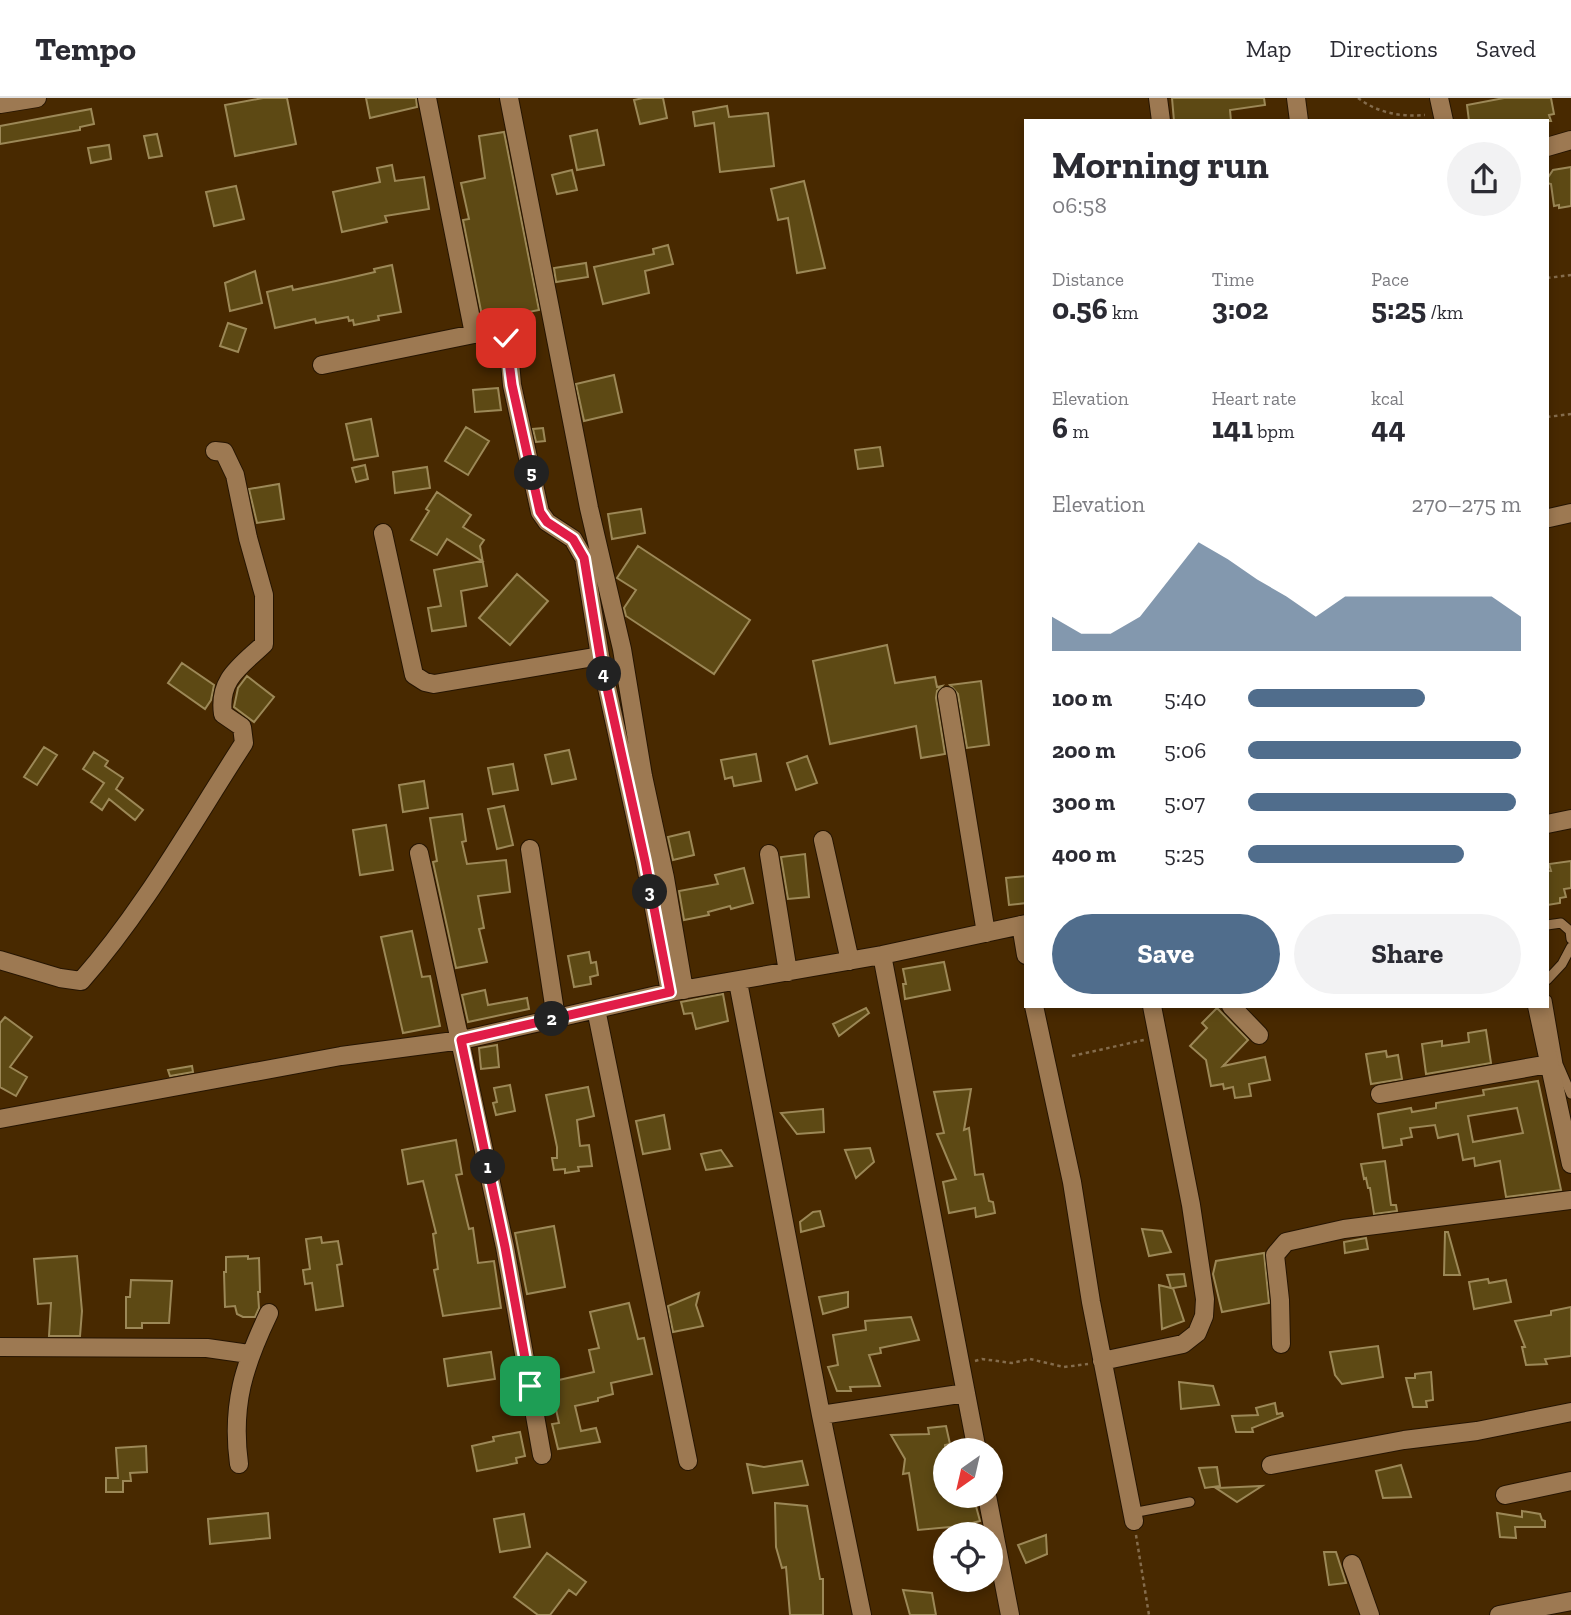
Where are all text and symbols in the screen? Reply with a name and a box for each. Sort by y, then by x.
text: Tempo [35,29,136,68]
text: Map [1246,34,1292,63]
text: Directions [1330,34,1438,63]
text: Saved [1476,34,1536,63]
text: Morning run [1052,142,1269,188]
button: share [1447,142,1521,216]
text: 06:58 [1052,191,1107,219]
text: Distance [1052,268,1124,291]
text: Time [1212,268,1254,291]
text: Pace [1371,268,1409,291]
text: 0.56 [1052,291,1108,327]
text: 3:02 [1212,291,1268,327]
text: 5:25 [1371,291,1426,327]
text: km [1108,301,1138,324]
text: /km [1426,301,1463,324]
pin [476,308,536,368]
icon: check [487,319,525,357]
text: Elevation [1052,387,1129,410]
text: Heart rate [1212,387,1296,410]
text: kcal [1371,387,1404,410]
text: 6 [1052,410,1068,446]
text: 141 [1212,410,1253,446]
text: 44 [1371,410,1406,446]
text: m [1068,420,1089,443]
text: bpm [1253,420,1294,443]
pin: 5 [514,456,550,490]
text: 5 [527,461,536,484]
text: Elevation [1052,490,1145,518]
text: 270–275 m [1412,490,1521,518]
pin: 4 [586,656,622,692]
text: 4 [598,662,609,685]
text: 100 m [1052,684,1112,712]
text: 5:40 [1164,684,1207,712]
text: 200 m [1052,736,1115,764]
text: 5:06 [1164,736,1206,764]
text: 300 m [1052,788,1115,816]
text: 5:07 [1164,788,1205,816]
text: 400 m [1052,840,1116,868]
text: 5:25 [1164,840,1205,868]
pin: 3 [632,874,668,910]
text: 3 [644,880,655,903]
button: Save [1052,914,1280,994]
button: Share [1294,914,1521,994]
pin: 2 [534,1002,570,1037]
text: 2 [546,1007,557,1030]
pin: 1 [470,1150,505,1184]
text: 1 [484,1155,491,1178]
pin [500,1356,560,1416]
icon: arrive [511,1367,549,1405]
north arrow [933,1438,1003,1508]
map controls [933,1438,1003,1592]
button: locate [933,1522,1003,1592]

